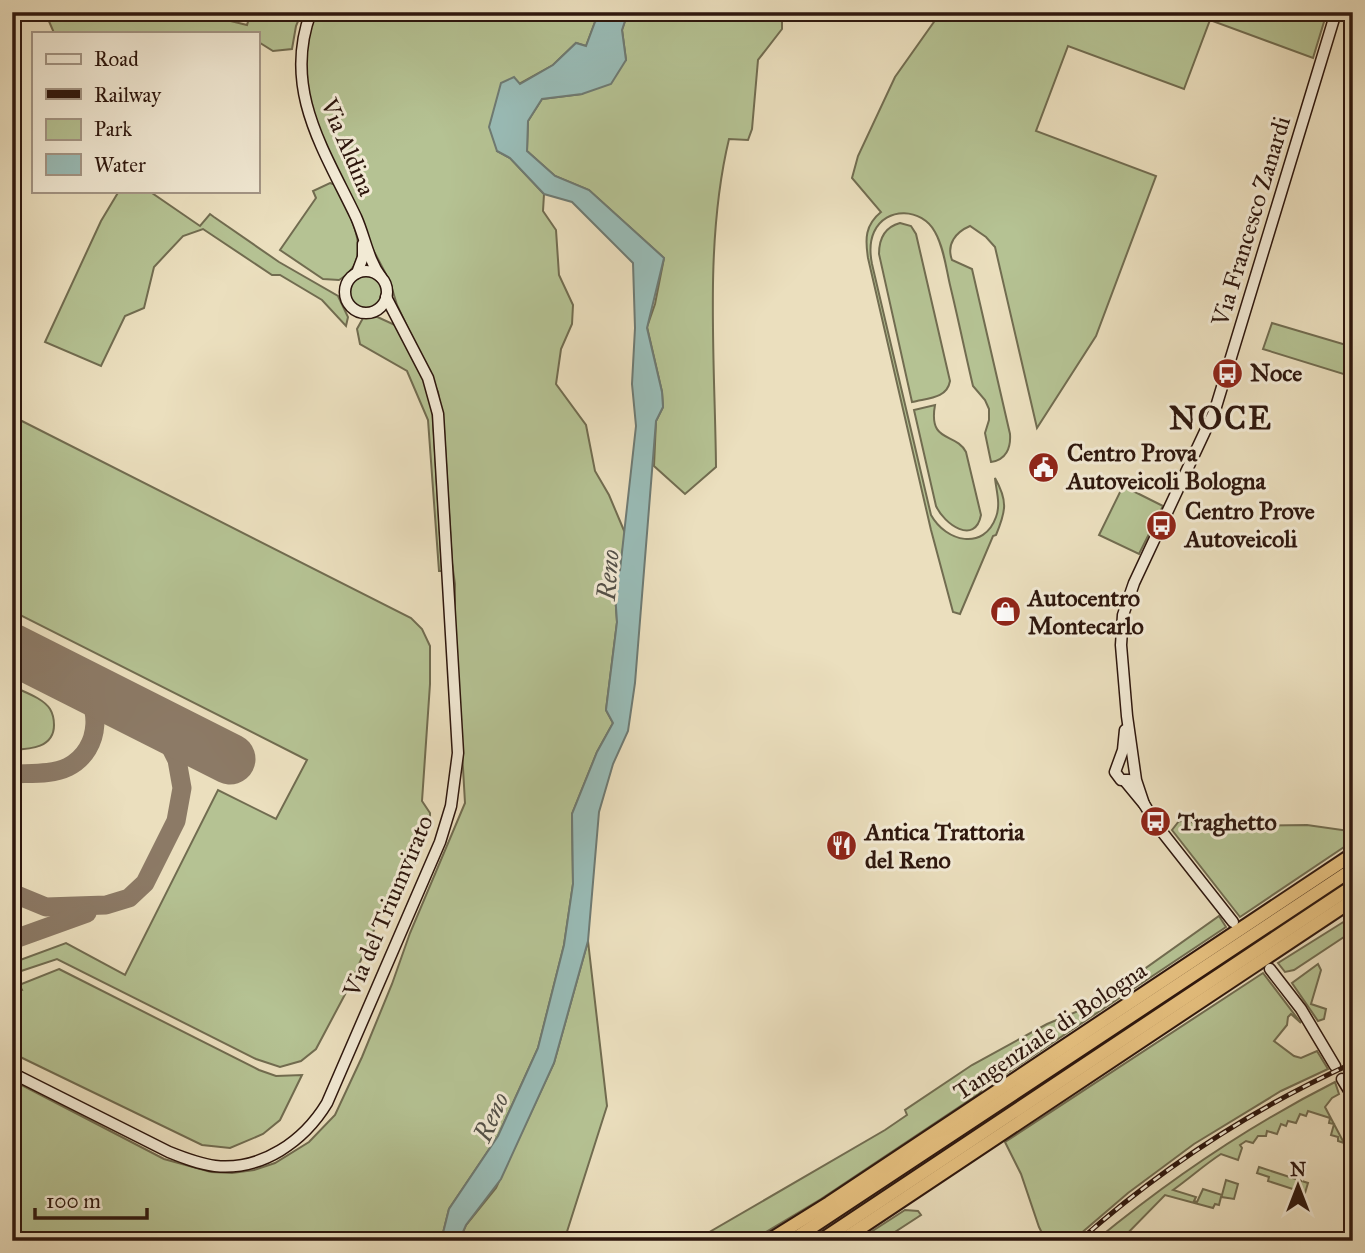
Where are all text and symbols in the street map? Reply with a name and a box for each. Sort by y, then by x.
legend [32,32,259,192]
text: Road [94,46,139,72]
text: Railway [94,82,162,108]
street label: Via Aldina [314,93,382,201]
street label: Via Francesco Zanardi [1204,112,1297,331]
text: Park [94,116,132,142]
text: Water [94,152,146,178]
bus stop icon: Noce [1210,356,1244,390]
place label: Noce [1250,358,1302,388]
district label: NOCE [1169,399,1273,438]
place label: Centro Prova Autoveicoli Bologna [1065,438,1266,496]
public building icon: Centro Prova Autoveicoli Bologna [1027,450,1061,484]
place label: Centro Prove Autoveicoli [1183,496,1315,554]
bus stop icon: Centro Prove Autoveicoli [1145,508,1179,542]
water label: Reno [590,548,626,603]
place label: Autocentro Montecarlo [1026,583,1144,641]
shop icon: Autocentro Montecarlo [988,595,1022,629]
bus stop icon: Traghetto [1138,805,1172,839]
place label: Traghetto [1177,807,1277,837]
street label: Via del Triumvirato [336,811,440,1002]
place label: Antica Trattoria del Reno [863,817,1025,875]
restaurant icon: Antica Trattoria del Reno [825,829,859,863]
street label: Tangenziale di Bologna [948,955,1153,1107]
water label: Reno [466,1087,516,1148]
north arrow [1264,1152,1334,1222]
text: N [1290,1158,1306,1181]
scale bar [35,1176,147,1220]
text: 100 m [46,1188,101,1214]

